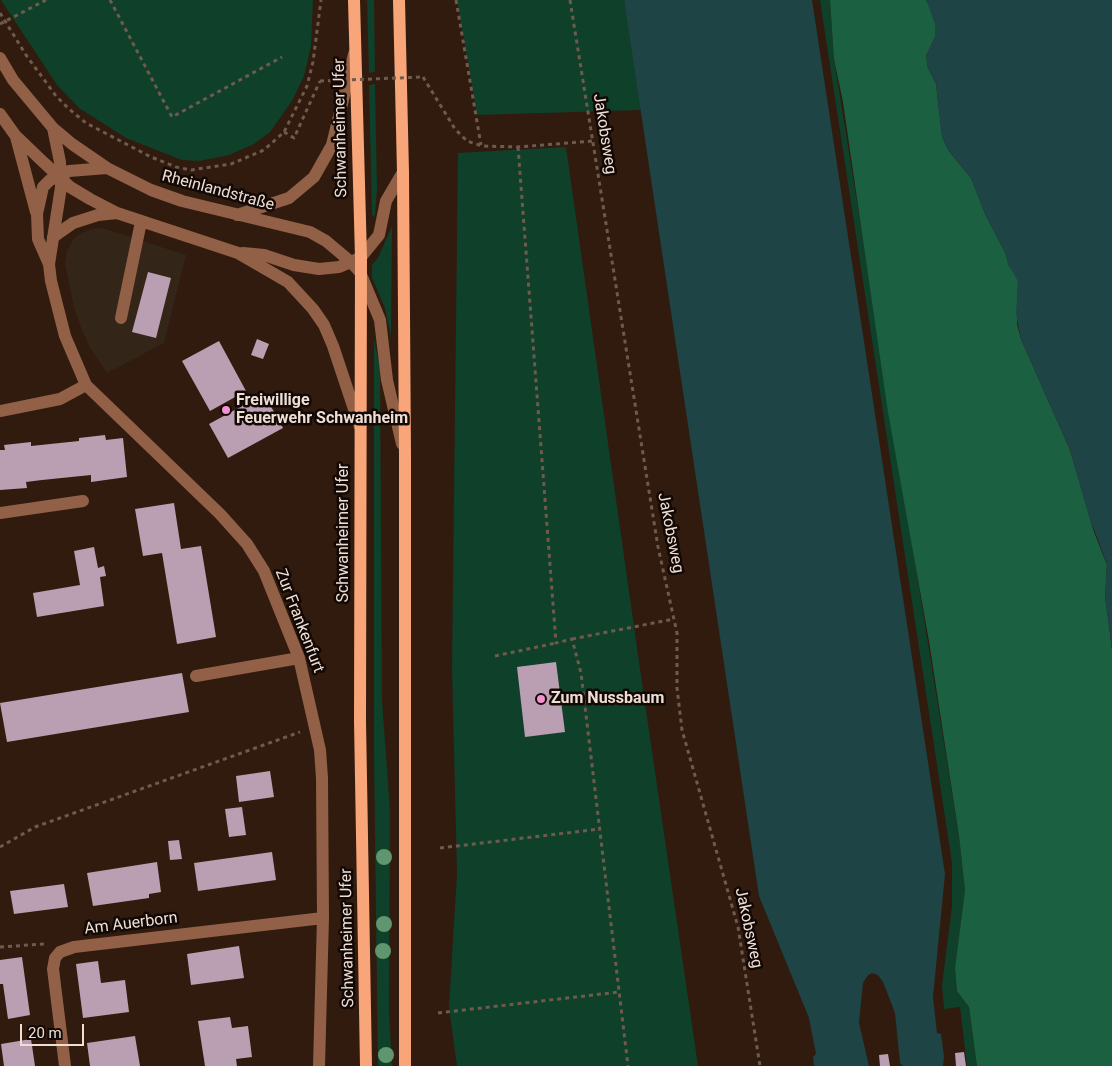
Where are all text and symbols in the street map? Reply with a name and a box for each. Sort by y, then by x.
street label: Schwanheimer Ufer [330,58,352,198]
street label: Jakobsweg [588,92,620,176]
street label: Rheinlandstraße [160,167,276,215]
place label: Freiwillige Feuerwehr Schwanheim [236,391,408,429]
marker: Freiwillige Feuerwehr Schwanheim [220,404,232,416]
street label: Schwanheimer Ufer [334,463,354,602]
street label: Jakobsweg [653,491,687,575]
street label: Zur Frankenfurt [270,566,328,676]
place label: Zum Nussbaum [551,689,664,709]
marker: Zum Nussbaum [535,693,547,705]
street label: Schwanheimer Ufer [337,868,359,1008]
street label: Jakobsweg [730,886,766,970]
street label: Am Auerborn [83,909,179,939]
scale bar [22,1014,86,1046]
text: 20 m [28,1024,62,1042]

